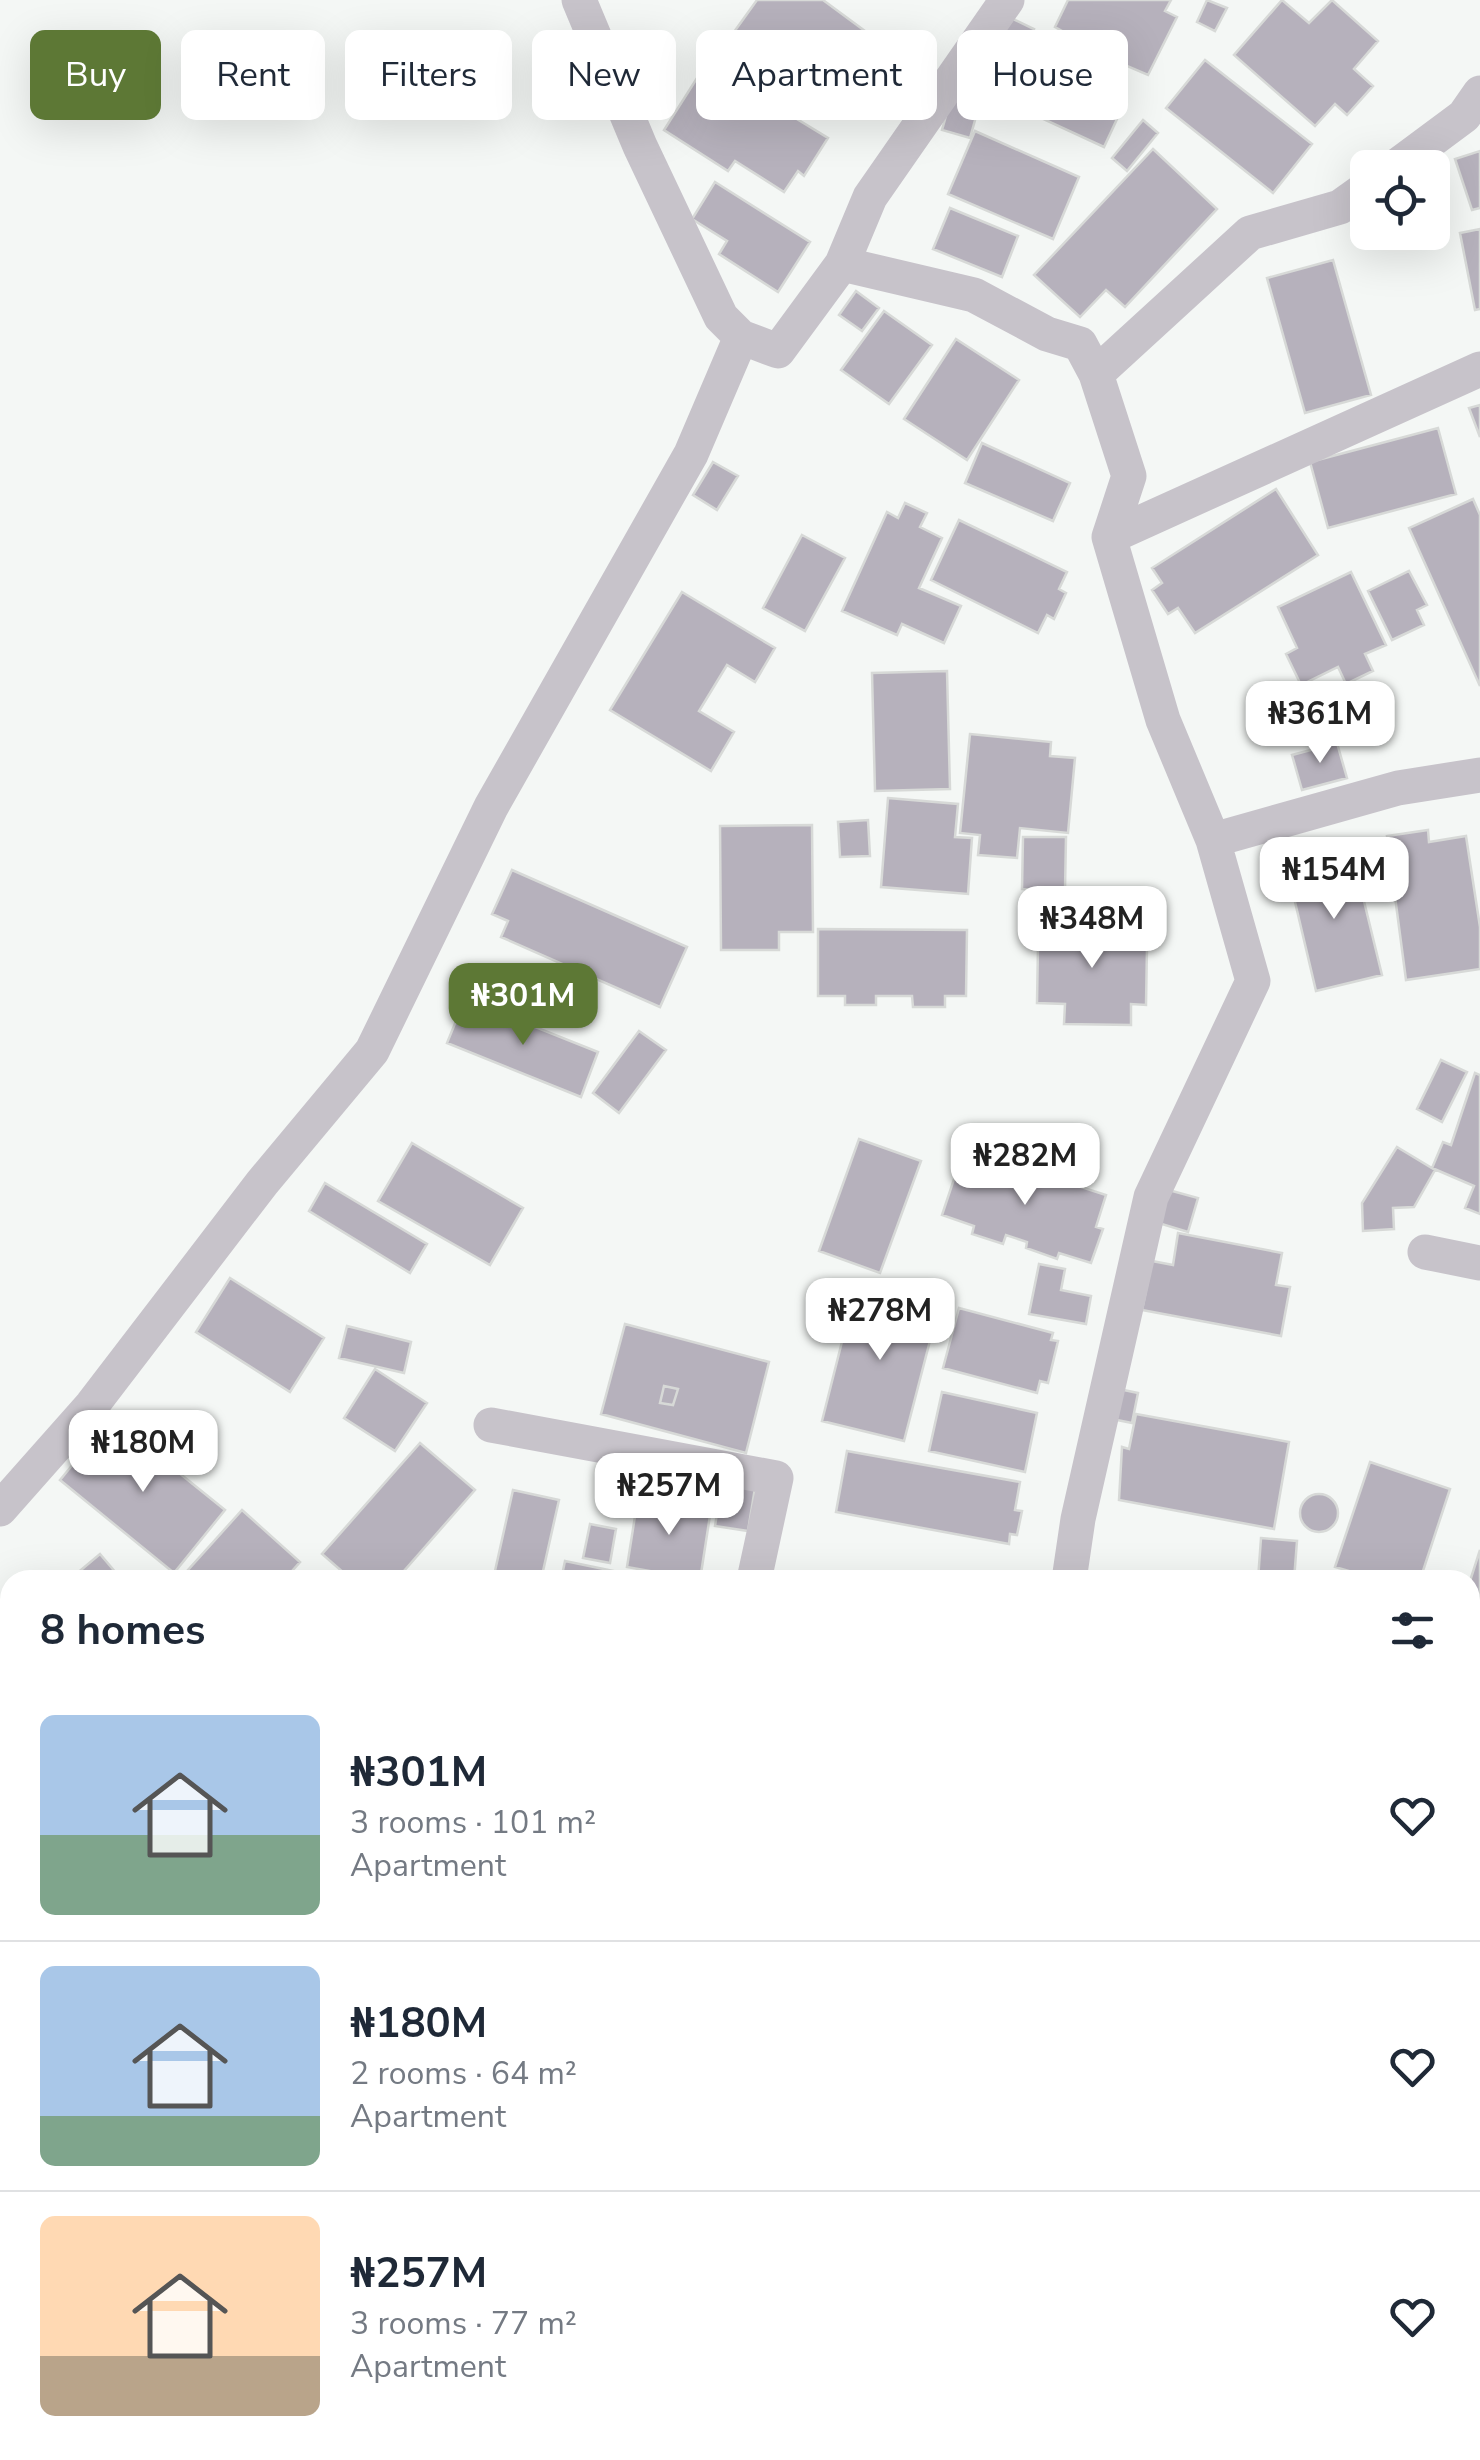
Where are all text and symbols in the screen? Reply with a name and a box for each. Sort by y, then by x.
chip: Buy [30,30,161,120]
chip: Rent [181,30,325,120]
chip: Filters [345,30,512,120]
chip: New [532,30,676,120]
chip: Apartment [696,30,937,120]
chip: House [957,30,1128,120]
map controls [1350,150,1450,250]
button: locate [1350,150,1450,250]
pin: ₦361M [1250,681,1390,766]
text: ₦361M [1268,692,1372,735]
pin: ₦154M [1264,837,1404,922]
text: ₦154M [1282,848,1386,891]
pin: ₦348M [1022,886,1162,971]
text: ₦348M [1040,897,1144,940]
pin: ₦301M [453,963,593,1048]
text: ₦301M [471,974,575,1017]
pin: ₦282M [955,1123,1095,1208]
text: ₦282M [973,1134,1077,1177]
pin: ₦278M [810,1278,950,1363]
text: ₦278M [828,1289,932,1332]
pin: ₦180M [73,1410,213,1495]
text: ₦180M [91,1421,195,1464]
pin: ₦257M [599,1453,739,1538]
text: ₦257M [617,1464,721,1507]
text: 8 homes [40,1602,205,1659]
icon: filters [1385,1603,1440,1658]
text: ₦301M [350,1744,487,1801]
icon: home [120,1755,240,1875]
icon: heart [1385,1788,1440,1843]
text: 3 rooms · 101 m² [350,1801,596,1844]
text: Apartment [350,1844,506,1887]
text: ₦180M [350,1995,487,2052]
icon: home [120,2006,240,2126]
icon: heart [1385,2039,1440,2094]
text: 2 rooms · 64 m² [350,2052,577,2095]
text: Apartment [350,2095,506,2138]
text: ₦257M [350,2245,487,2302]
icon: home [120,2256,240,2376]
icon: heart [1385,2289,1440,2344]
text: 3 rooms · 77 m² [350,2302,577,2345]
text: Apartment [350,2345,506,2388]

